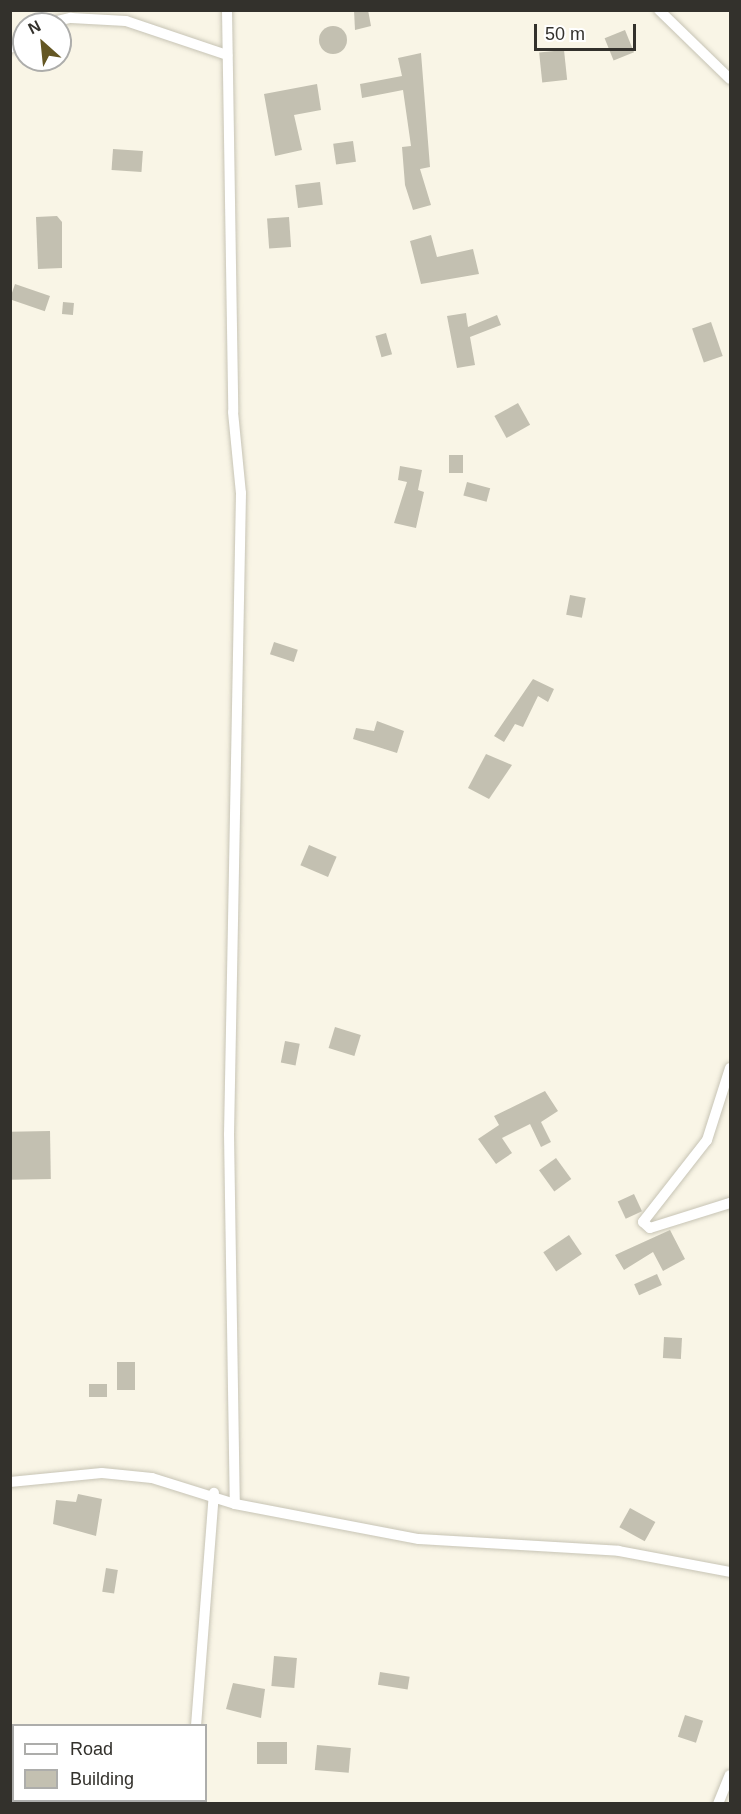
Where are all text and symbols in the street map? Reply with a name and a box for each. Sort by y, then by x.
north arrow [12,12,72,72]
scale bar [537,12,639,50]
text: N [25,17,44,37]
text: 50 m [545,24,585,44]
legend [12,1724,207,1802]
text: Road [70,1739,113,1759]
text: Building [70,1769,134,1789]

